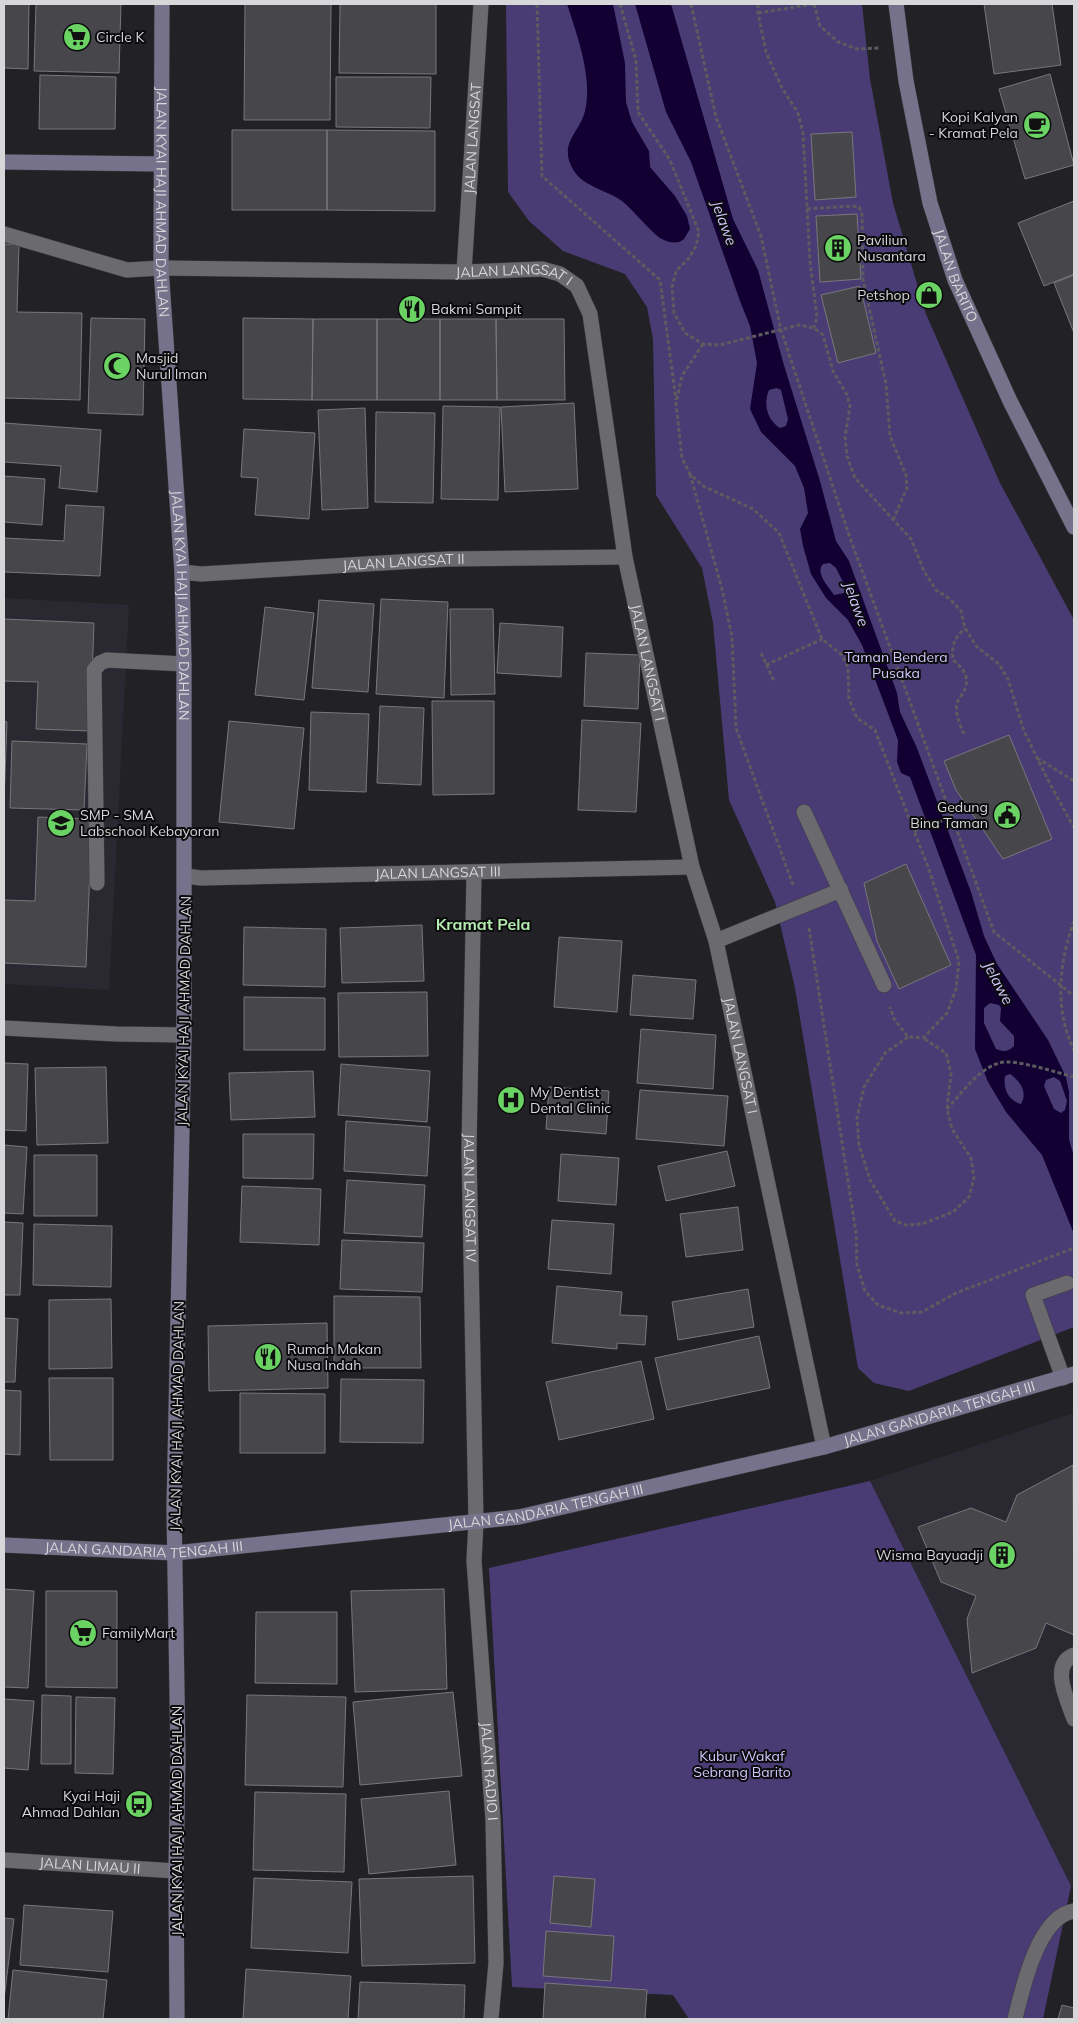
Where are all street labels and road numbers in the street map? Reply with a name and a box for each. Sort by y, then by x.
street label: JALAN LANGSAT [460,82,485,194]
street label: JALAN KYAI HAJI AHMAD DAHLAN [152,87,173,318]
street label: JALAN BARITO [930,227,982,325]
street label: JALAN LANGSAT I [455,260,576,289]
street label: JALAN KYAI HAJI AHMAD DAHLAN [167,490,193,720]
street label: JALAN LANGSAT II [342,550,465,574]
street label: JALAN LANGSAT I [626,603,669,723]
street label: JALAN LANGSAT III [375,862,501,883]
street label: JALAN KYAI HAJI AHMAD DAHLAN [173,896,195,1126]
street label: JALAN LANGSAT I [719,996,762,1115]
street label: JALAN LANGSAT IV [460,1134,480,1263]
street label: JALAN KYAI HAJI AHMAD DAHLAN [166,1301,188,1531]
street label: JALAN GANDARIA TENGAH III [841,1377,1037,1450]
street label: JALAN GANDARIA TENGAH III [447,1480,645,1533]
street label: JALAN GANDARIA TENGAH III [44,1537,244,1562]
street label: JALAN KYAI HAJI AHMAD DAHLAN [168,1706,186,1936]
street label: JALAN RADIO I [477,1721,502,1821]
street label: JALAN LIMAU II [39,1853,141,1878]

